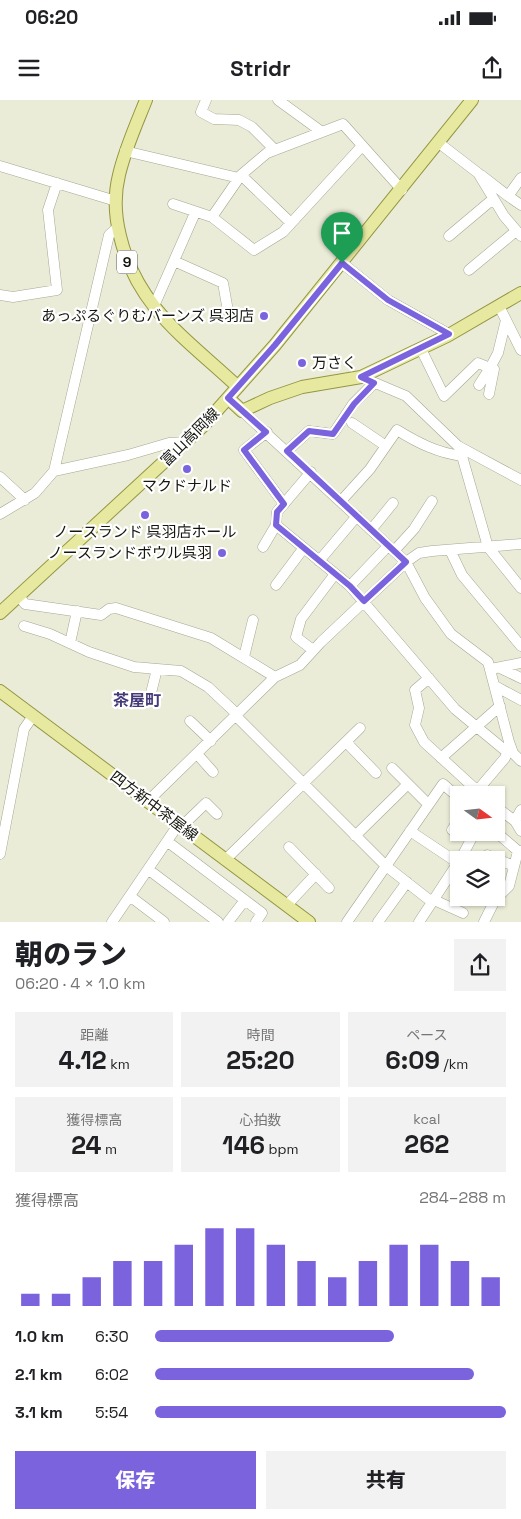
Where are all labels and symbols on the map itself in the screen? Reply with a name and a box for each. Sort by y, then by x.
pin [321,212,363,263]
road number: 9 [117,250,137,273]
place label: あっぷるぐりむバーンズ 呉羽店 [41,306,254,325]
marker: あっぷるぐりむバーンズ 呉羽店 [258,310,270,322]
place label: 万さく [312,353,357,372]
marker: 万さく [296,357,308,369]
street label: 富山高岡線 [156,403,223,470]
marker: マクドナルド [181,463,193,475]
place label: マクドナルド [142,476,232,495]
marker: ノースランド 呉羽店ホール [139,509,151,521]
place label: ノースランド 呉羽店ホール [53,522,237,541]
place label: ノースランドボウル呉羽 [48,543,212,562]
marker: ノースランドボウル呉羽 [216,547,228,559]
district label: 茶屋町 [113,690,161,711]
street label: 四方新中茶屋線 [107,766,202,845]
north arrow [450,786,505,841]

